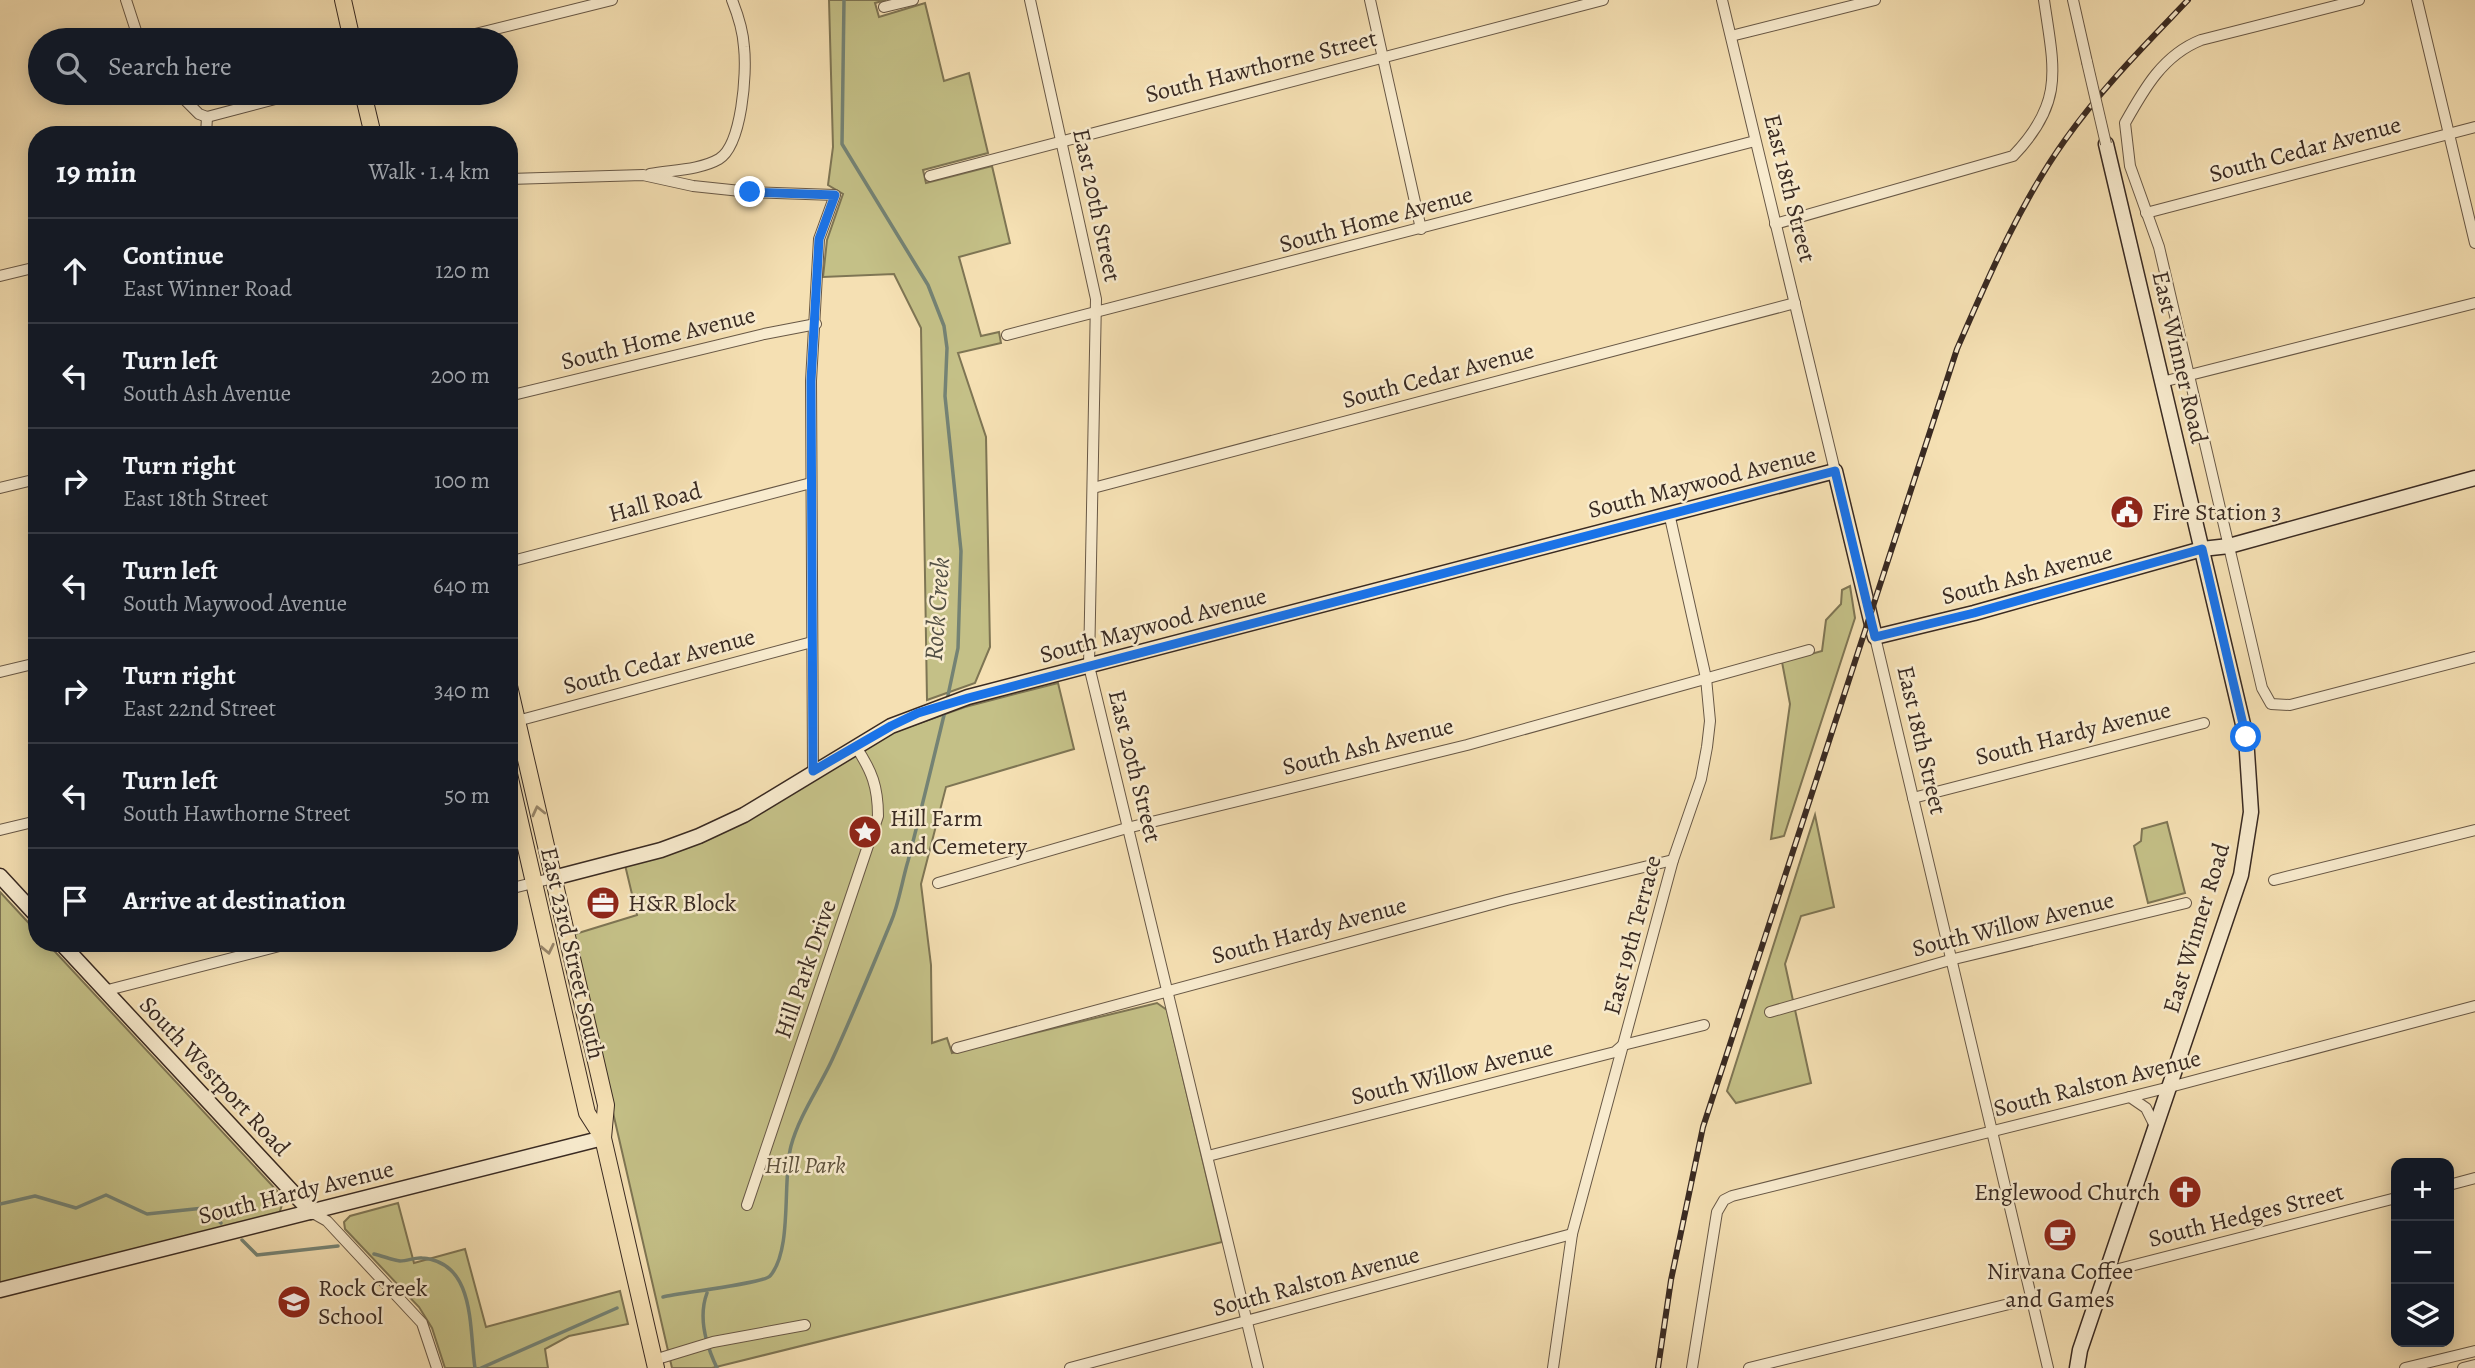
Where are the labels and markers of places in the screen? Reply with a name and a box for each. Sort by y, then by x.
public building icon: Fire Station 3 [2108,493,2146,531]
place label: Fire Station 3 [2152,496,2281,528]
place label: Hill Farm and Cemetery [890,802,1027,862]
place icon: Hill Farm and Cemetery [846,813,884,851]
office icon: H&R Block [584,884,622,922]
place label: H&R Block [628,887,737,919]
church icon: Englewood Church [2166,1173,2204,1211]
place label: Englewood Church [1974,1176,2160,1208]
cafe icon: Nirvana Coffee and Games [2041,1216,2079,1254]
place label: Nirvana Coffee and Games [1987,1255,2133,1315]
place label: Rock Creek School [318,1272,428,1332]
school or university icon: Rock Creek School [275,1283,313,1321]

